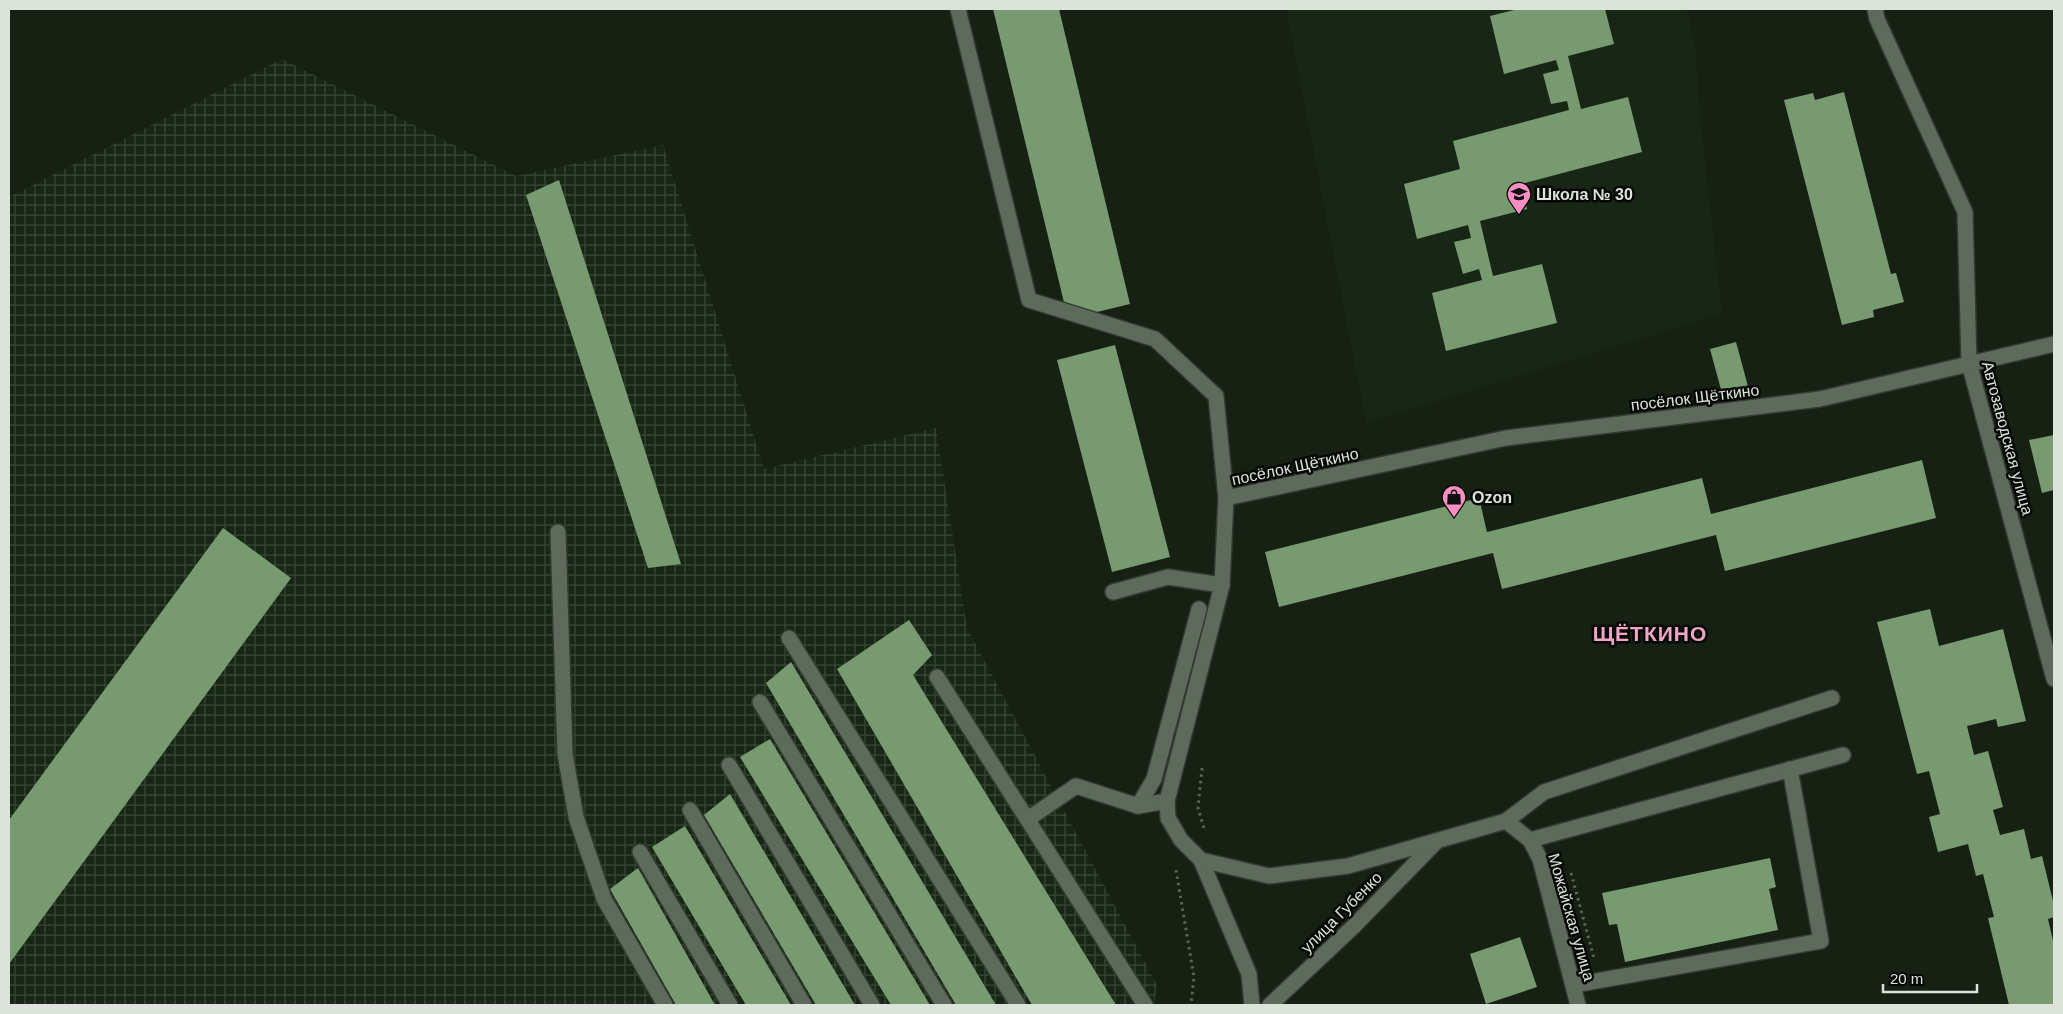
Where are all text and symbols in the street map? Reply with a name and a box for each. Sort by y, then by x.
school or university icon: Школа № 30 [1506,181,1532,215]
place label: Школа № 30 [1536,186,1633,203]
street label: Автозаводская улица [1979,359,2036,517]
street label: посёлок Щёткино [1630,381,1760,414]
street label: посёлок Щёткино [1230,445,1360,488]
shop icon: Ozon [1441,484,1467,518]
place label: Ozon [1472,489,1512,506]
district label: ЩЁТКИНО [1593,622,1707,645]
street label: Можайская улица [1545,851,1598,983]
street label: улица Губенко [1298,868,1385,956]
scale bar [1883,962,1977,994]
text: 20 m [1890,970,1923,987]

